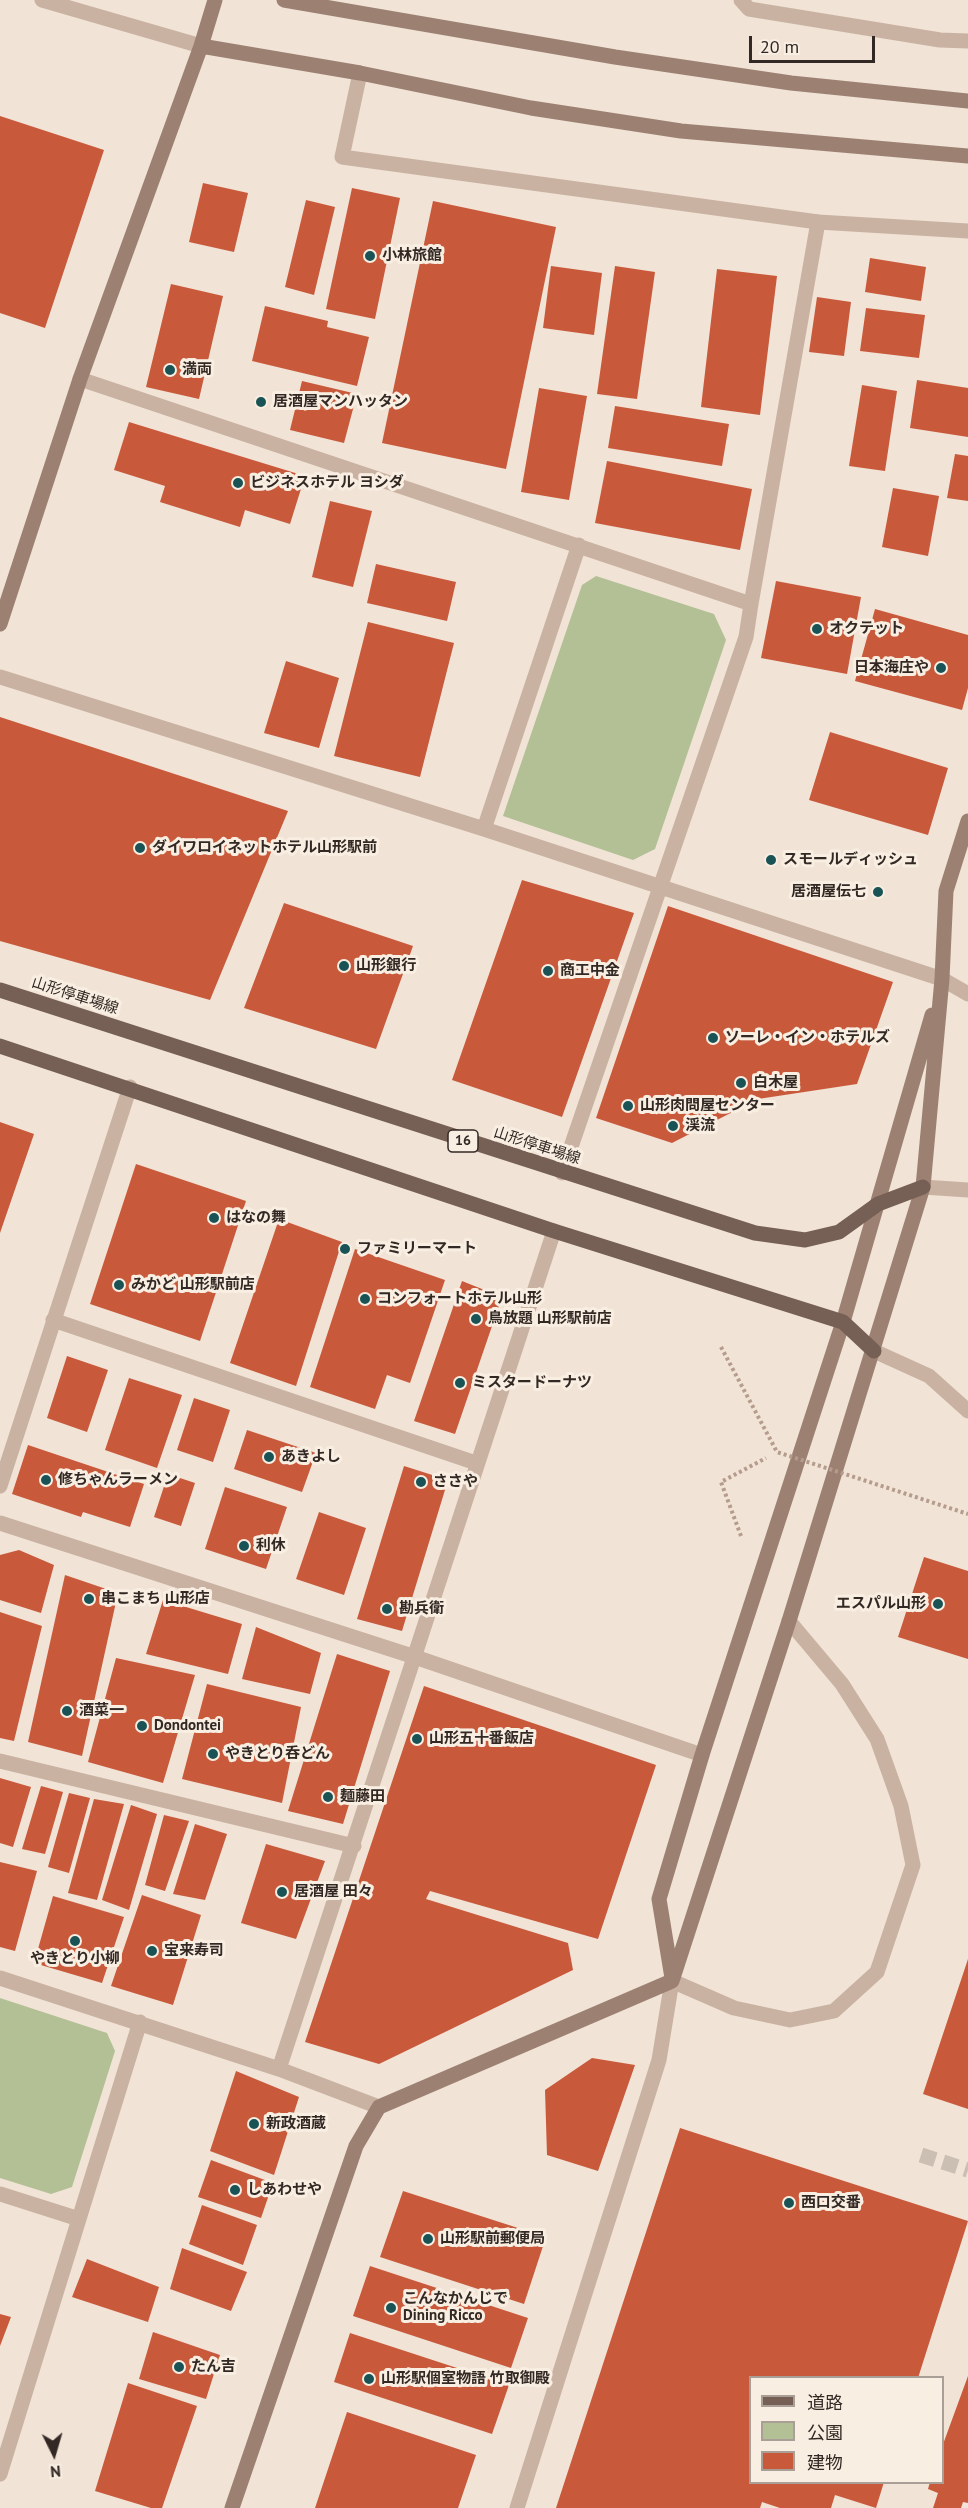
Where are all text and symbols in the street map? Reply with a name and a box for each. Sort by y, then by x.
scale bar [752,24,878,62]
text: 20 m [760,35,799,58]
place label: 小林旅館 [382,247,442,265]
marker: 小林旅館 [363,249,377,263]
place label: 満両 [182,361,212,379]
marker: 満両 [163,363,177,377]
place label: 居酒屋マンハッタン [273,393,408,411]
marker: 居酒屋マンハッタン [254,395,268,409]
place label: ビジネスホテル ヨシダ [250,474,404,492]
marker: ビジネスホテル ヨシダ [231,476,245,490]
place label: オクテット [829,620,904,638]
marker: オクテット [810,622,824,636]
place label: 日本海庄や [854,659,929,677]
marker: 日本海庄や [934,661,948,675]
place label: ダイワロイネットホテル山形駅前 [152,839,377,857]
marker: ダイワロイネットホテル山形駅前 [133,841,147,855]
place label: スモールディッシュ [783,851,918,869]
marker: スモールディッシュ [764,853,778,867]
place label: 居酒屋伝七 [791,883,866,901]
marker: 居酒屋伝七 [871,885,885,899]
place label: 山形銀行 [356,957,416,975]
marker: 山形銀行 [337,959,351,973]
place label: 商工中金 [560,962,620,980]
marker: 商工中金 [541,964,555,978]
street label: 山形停車場線 [29,974,121,1018]
place label: ソーレ・イン・ホテルズ [725,1029,890,1047]
marker: ソーレ・イン・ホテルズ [706,1031,720,1045]
place label: 白木屋 [753,1074,798,1092]
marker: 白木屋 [734,1076,748,1090]
place label: 山形肉問屋センター [640,1097,775,1115]
marker: 山形肉問屋センター [621,1099,635,1113]
place label: 渓流 [685,1117,715,1135]
marker: 渓流 [666,1119,680,1133]
street label: 山形停車場線 [491,1124,583,1168]
road number: 16 [448,1130,478,1152]
place label: はなの舞 [226,1209,286,1227]
marker: はなの舞 [207,1211,221,1225]
place label: ファミリーマート [357,1240,477,1258]
marker: ファミリーマート [338,1242,352,1256]
place label: みかど 山形駅前店 [131,1276,255,1294]
marker: みかど 山形駅前店 [112,1278,126,1292]
place label: コンフォートホテル山形 [377,1290,542,1308]
marker: コンフォートホテル山形 [358,1292,372,1306]
place label: 鳥放題 山形駅前店 [488,1310,612,1328]
marker: 鳥放題 山形駅前店 [469,1312,483,1326]
place label: ミスタードーナツ [472,1374,592,1392]
marker: ミスタードーナツ [453,1376,467,1390]
place label: あきよし [281,1448,341,1466]
marker: あきよし [262,1450,276,1464]
place label: 修ちゃんラーメン [58,1471,178,1489]
marker: 修ちゃんラーメン [39,1473,53,1487]
place label: ささや [433,1473,478,1491]
marker: ささや [414,1475,428,1489]
place label: 利休 [256,1537,286,1555]
marker: 利休 [237,1539,251,1553]
place label: 串こまち 山形店 [101,1590,210,1608]
marker: 串こまち 山形店 [82,1592,96,1606]
place label: エスパル山形 [836,1595,926,1613]
marker: エスパル山形 [931,1597,945,1611]
place label: 勘兵衛 [399,1600,444,1618]
marker: 勘兵衛 [380,1602,394,1616]
place label: 酒菜一 [79,1702,124,1720]
marker: 酒菜一 [60,1704,74,1718]
place label: Dondontei [154,1717,221,1735]
marker: Dondontei [135,1719,149,1733]
place label: 山形五十番飯店 [429,1730,534,1748]
marker: 山形五十番飯店 [410,1732,424,1746]
place label: やきとり呑どん [225,1745,330,1763]
marker: やきとり呑どん [206,1747,220,1761]
place label: 麺藤田 [340,1788,385,1806]
marker: 麺藤田 [321,1790,335,1804]
place label: 居酒屋 田々 [294,1883,373,1901]
marker: 居酒屋 田々 [275,1885,289,1899]
marker: やきとり小柳 [68,1934,82,1948]
place label: 宝来寿司 [164,1942,224,1960]
marker: 宝来寿司 [145,1944,159,1958]
place label: やきとり小柳 [30,1950,120,1968]
place label: 新政酒蔵 [266,2115,326,2133]
marker: 新政酒蔵 [247,2117,261,2131]
place label: しあわせや [247,2181,322,2199]
marker: しあわせや [228,2183,242,2197]
place label: 西口交番 [801,2194,861,2212]
marker: 西口交番 [782,2196,796,2210]
place label: 山形駅前郵便局 [440,2230,545,2248]
marker: 山形駅前郵便局 [421,2232,435,2246]
place label: こんなかんじで Dining Ricco [403,2290,508,2325]
marker: こんなかんじで Dining Ricco [384,2301,398,2315]
place label: たん吉 [191,2358,236,2376]
marker: たん吉 [172,2360,186,2374]
place label: 山形駅個室物語 竹取御殿 [381,2370,550,2388]
marker: 山形駅個室物語 竹取御殿 [362,2372,376,2386]
legend [749,2376,944,2484]
text: 道路 [807,2391,843,2414]
text: 公園 [807,2421,843,2444]
north arrow [24,2424,84,2484]
text: 建物 [807,2451,843,2474]
text: N [49,2462,62,2482]

